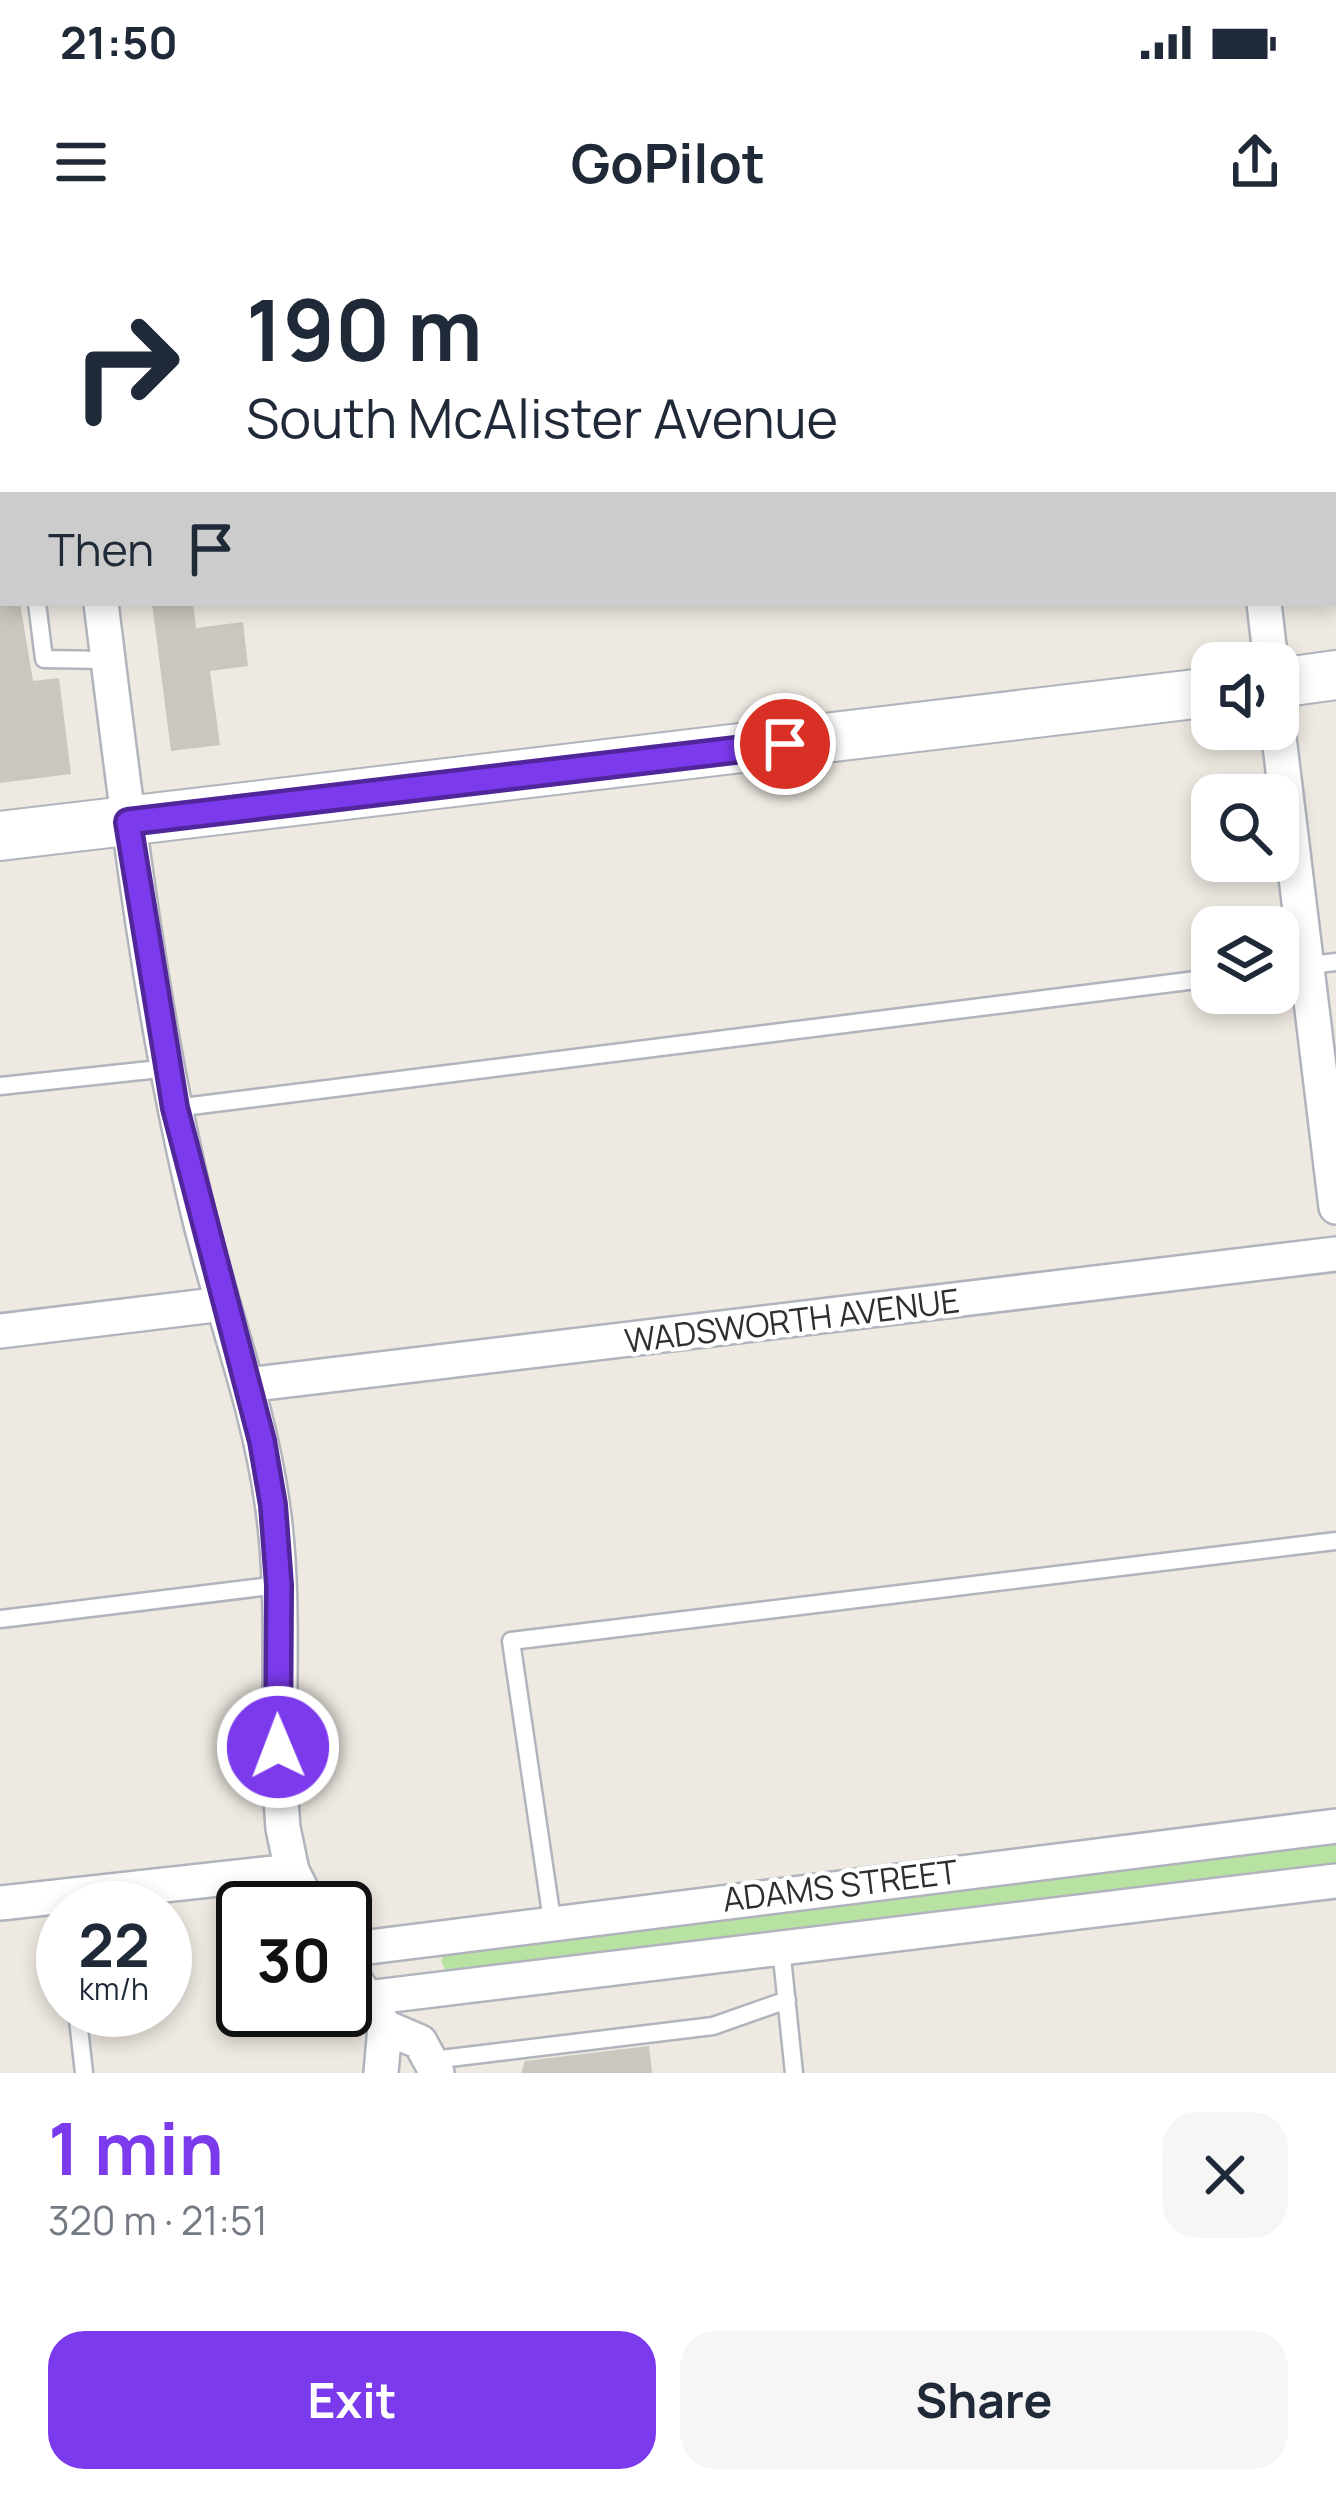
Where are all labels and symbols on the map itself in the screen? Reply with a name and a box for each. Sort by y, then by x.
pin [734,693,836,795]
street label: WADSWORTH AVENUE [622,1277,962,1363]
position arrow [215,1684,341,1810]
street label: ADAMS STREET [720,1848,960,1922]
speed limit sign: 30 [216,1881,372,2037]

